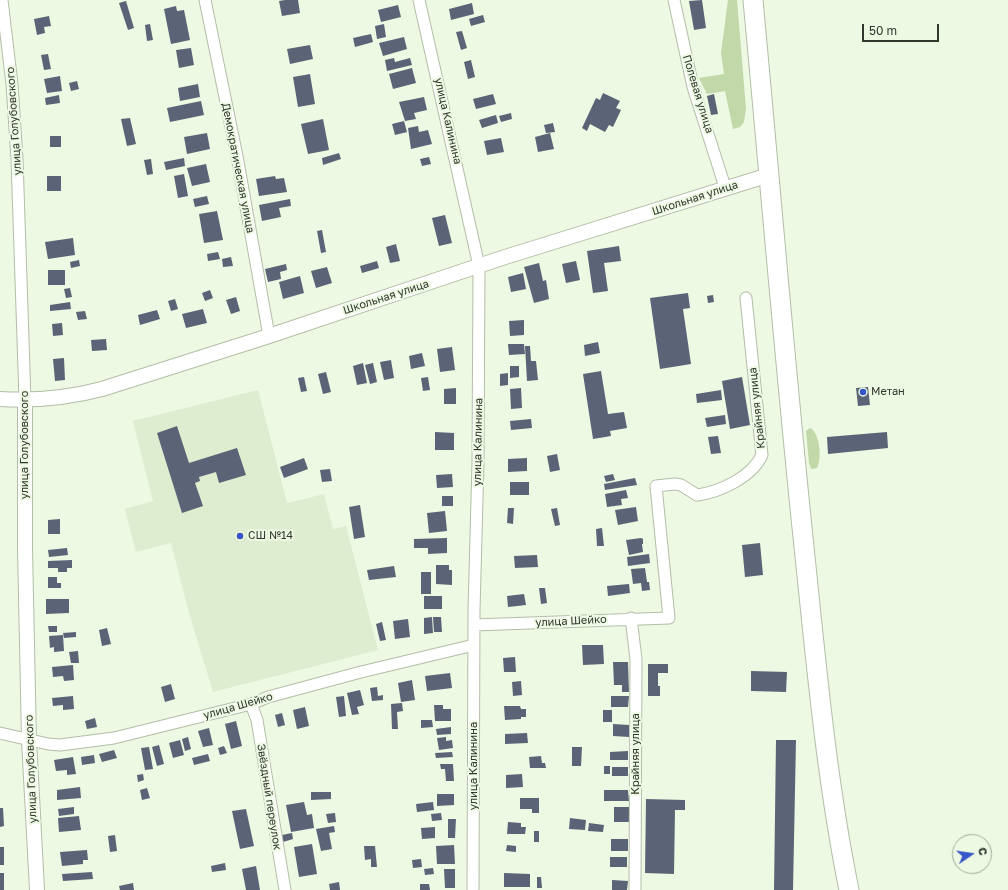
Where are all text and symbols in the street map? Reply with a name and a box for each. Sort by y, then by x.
scale bar [864,16,941,42]
text: 50 m [869,23,897,38]
street label: Полевая улица [680,53,716,135]
street label: улица Голубовского [4,66,24,176]
street label: улица Калинина [432,77,464,165]
street label: Демократическая улица [219,102,257,234]
street label: Школьная улица [650,178,740,218]
street label: Школьная улица [341,277,431,317]
street label: Крайняя улица [746,367,768,449]
place label: Метан [871,385,905,399]
marker: Метан [858,387,868,397]
street label: улица Голубовского [18,391,32,499]
street label: улица Калинина [471,398,485,486]
place label: СШ №14 [248,529,293,543]
marker: СШ №14 [235,531,245,541]
street label: улица Шейко [535,613,607,629]
street label: улица Шейко [202,690,274,722]
street label: Крайняя улица [629,713,643,795]
street label: улица Голубовского [23,714,39,824]
street label: улица Калинина [467,722,481,810]
street label: Звёздный переулок [254,743,284,851]
north arrow [952,834,992,874]
text: С [976,846,990,857]

